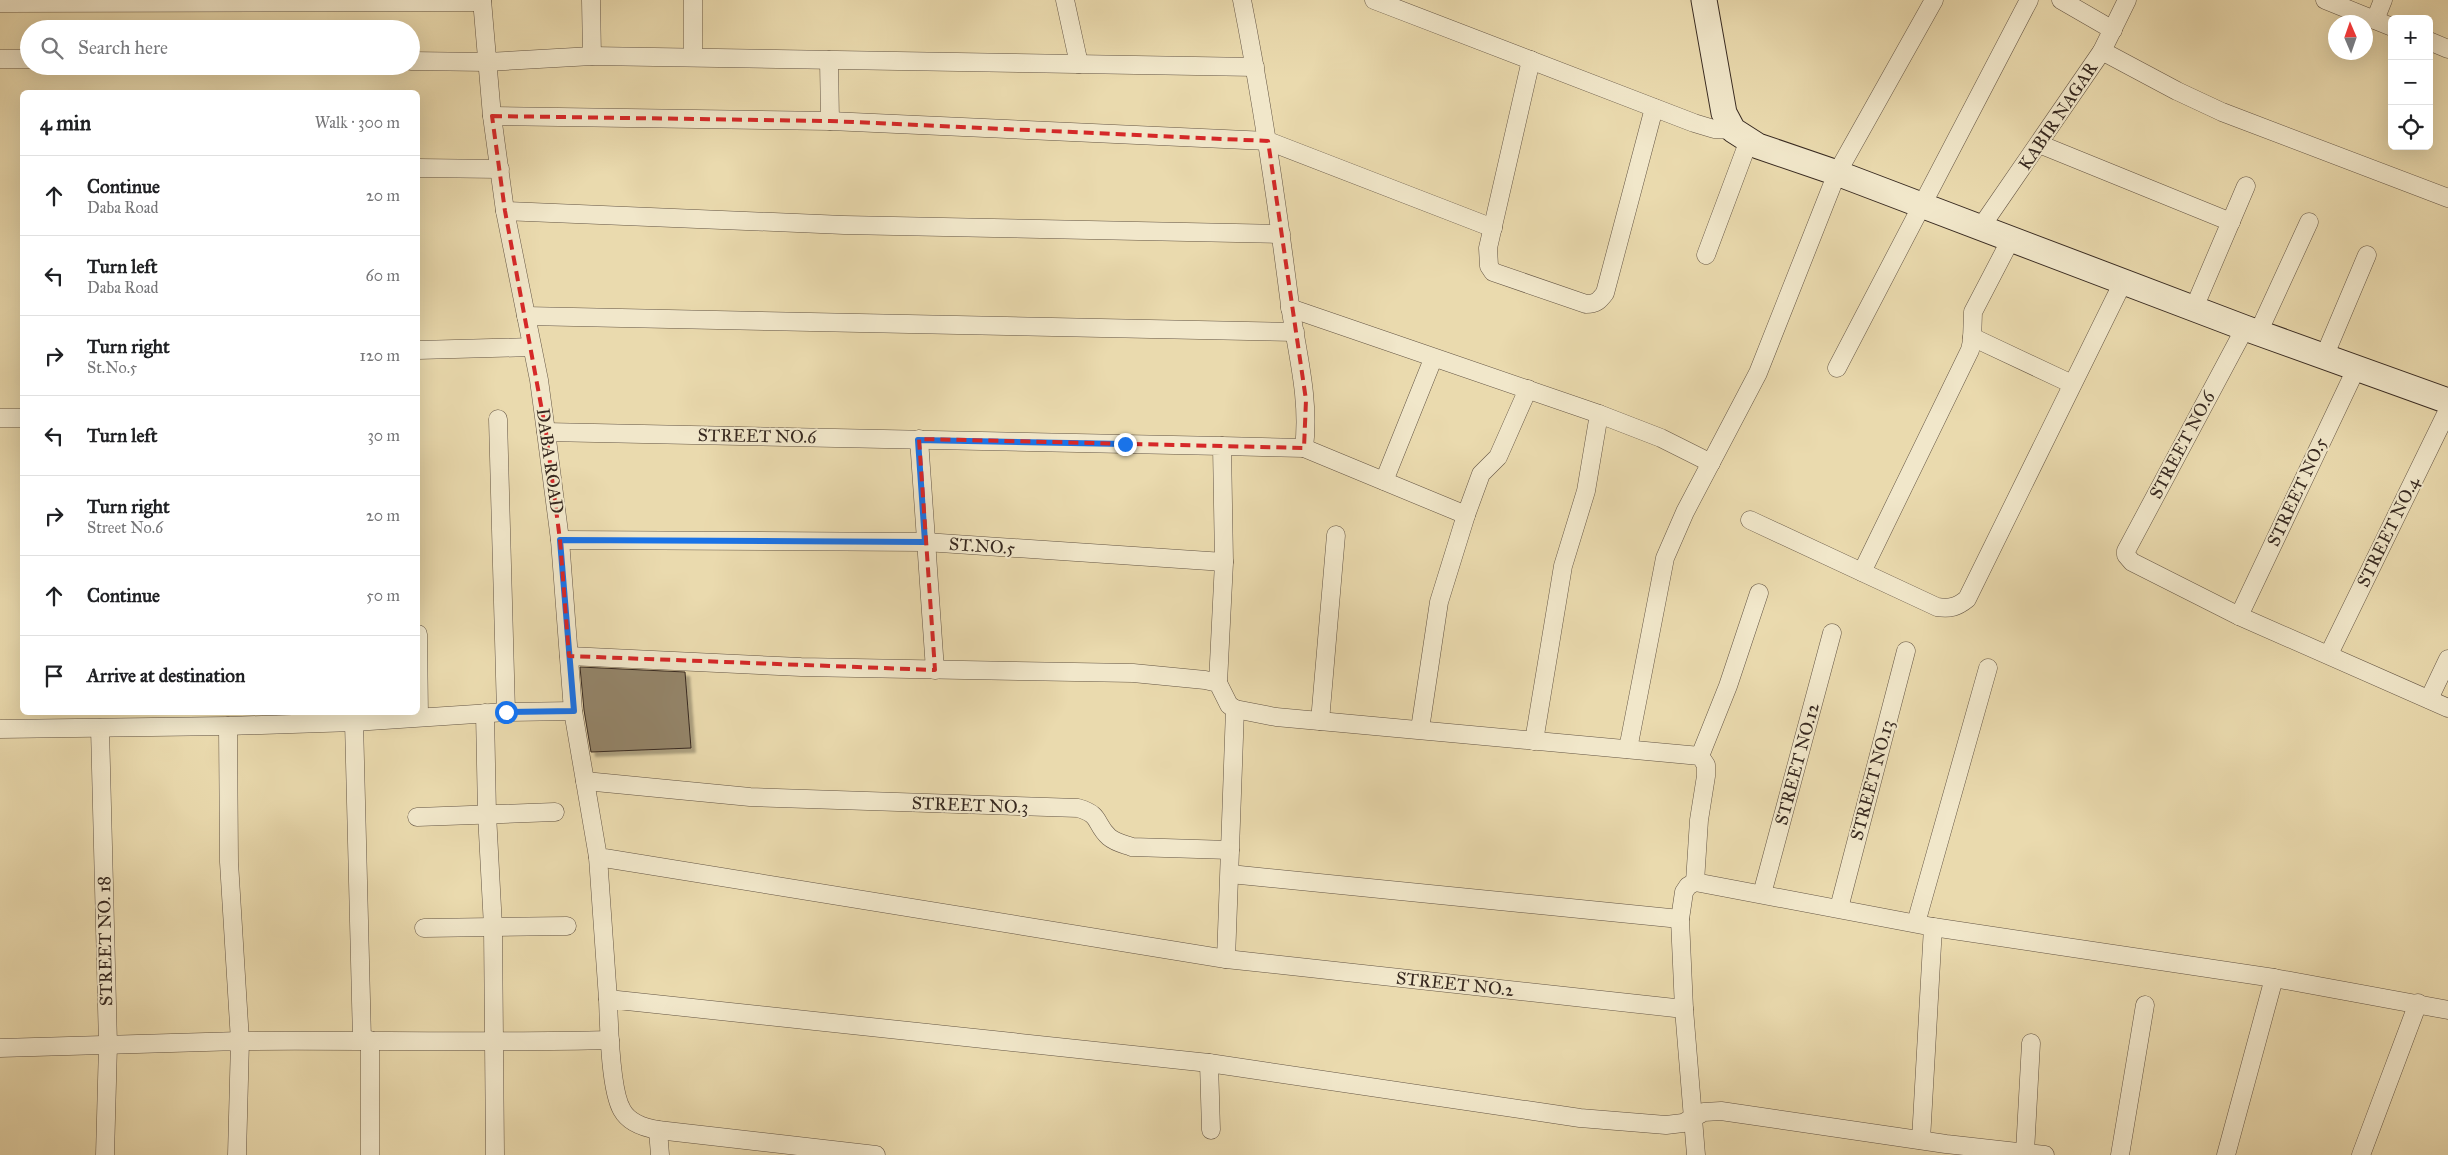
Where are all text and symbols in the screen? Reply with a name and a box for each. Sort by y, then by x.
north arrow [2328,15,2373,60]
map controls [2388,15,2433,150]
button: + [2388,15,2433,60]
search box [20,20,420,75]
icon: search [38,34,66,62]
text: Search here [78,36,168,59]
street label: KABIR NAGAR [2014,57,2103,174]
button: − [2388,60,2433,105]
button: locate [2388,105,2433,150]
text: 4 min [40,110,91,136]
text: Walk · 300 m [315,113,400,132]
text: Continue [87,175,160,198]
icon: ahead [40,182,68,210]
text: 20 m [366,186,400,205]
text: Daba Road [87,198,158,217]
text: Turn left [87,255,157,278]
icon: left [40,262,68,290]
text: 60 m [366,266,400,285]
text: Daba Road [87,278,158,297]
text: Turn right [87,335,170,358]
icon: right [40,342,68,370]
text: 120 m [360,346,400,365]
text: St.No.5 [87,358,137,377]
street label: STREET NO.6 [2144,387,2220,503]
street label: DABA ROAD [532,407,568,515]
icon: left [40,422,68,450]
text: Turn left [87,424,157,447]
street label: STREET NO.6 [697,424,817,448]
text: 30 m [367,426,400,445]
route end [1114,433,1137,456]
street label: STREET NO.5 [2262,433,2332,550]
street label: STREET NO.4 [2352,472,2425,591]
text: Turn right [87,495,170,518]
icon: right [40,502,68,530]
text: 20 m [366,506,400,525]
text: Street No.6 [87,518,163,537]
street label: ST.NO.5 [948,533,1016,559]
icon: ahead [40,582,68,610]
text: Continue [87,584,160,607]
text: 50 m [366,586,400,605]
icon: arrive [40,662,68,690]
text: Arrive at destination [87,664,245,687]
street label: STREET NO.12 [1770,700,1824,827]
route start [495,701,518,724]
street label: STREET NO.13 [1845,717,1899,843]
street label: STREET NO.3 [911,792,1029,818]
street label: STREET NO. 18 [93,876,117,1006]
street label: STREET NO.2 [1395,967,1515,1001]

